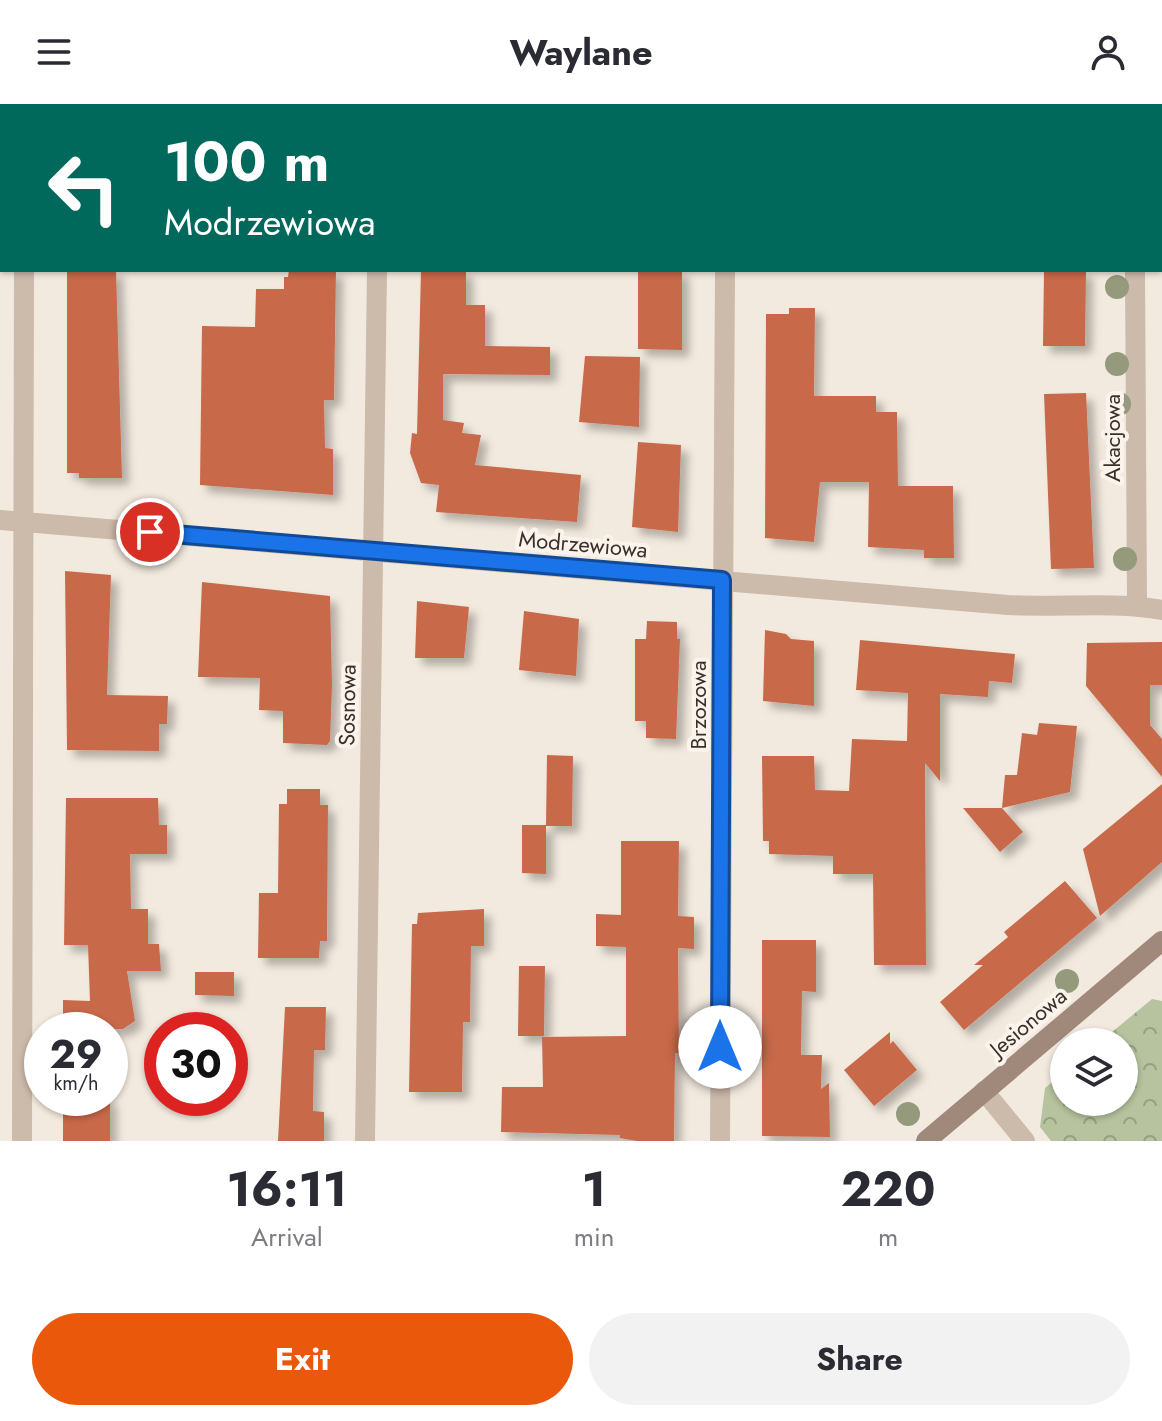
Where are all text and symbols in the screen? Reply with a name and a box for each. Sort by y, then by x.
text: Waylane [509,26,653,78]
icon: menu [32,30,76,74]
icon: person [1086,30,1130,74]
text: 100 m [164,121,329,202]
icon: left [32,136,136,240]
text: Modrzewiowa [164,196,376,248]
street label: Akacjowa [1096,394,1128,482]
pin [116,498,184,566]
icon: arrive [128,510,172,554]
street label: Modrzewiowa [517,522,649,566]
street label: Brzozowa [682,661,714,749]
street label: Sosnowa [330,664,364,746]
street label: Jesionowa [980,980,1074,1066]
position arrow [678,1005,762,1089]
speed limit sign: 30 [144,1012,248,1116]
text: 29 [50,1025,103,1083]
map controls [1050,1028,1138,1116]
button: layers [1050,1028,1138,1116]
text: km/h [53,1069,99,1098]
text: 16:11 [226,1155,347,1224]
text: 1 [582,1155,606,1224]
text: 220 [841,1155,936,1224]
text: Arrival [251,1218,323,1256]
text: min [574,1218,614,1256]
text: m [878,1218,898,1256]
button: Exit [32,1313,573,1405]
button: Share [589,1313,1130,1405]

